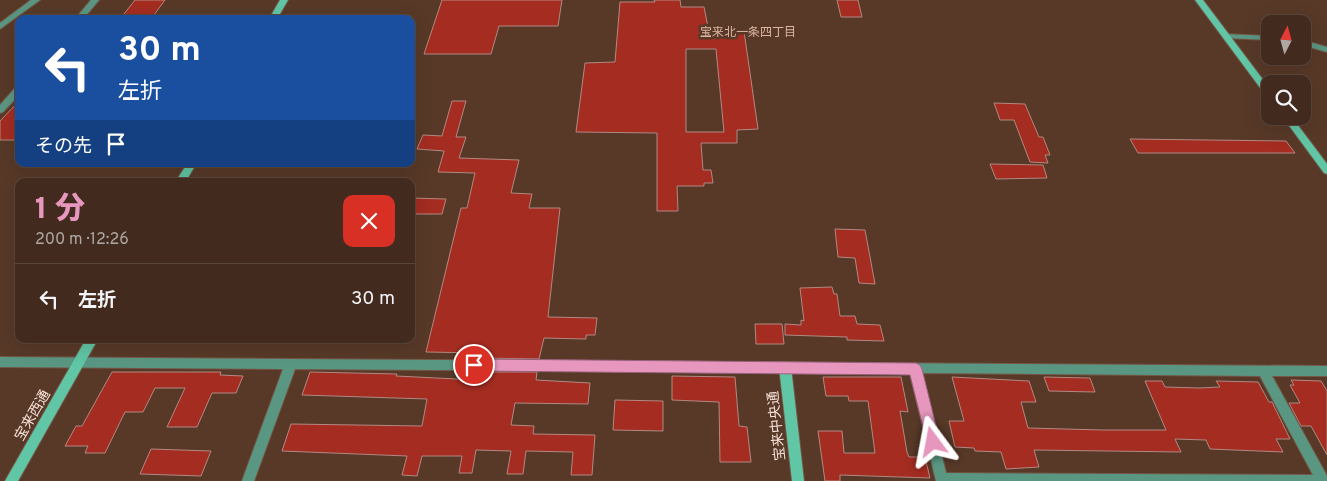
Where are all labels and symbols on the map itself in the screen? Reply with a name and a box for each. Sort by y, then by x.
north arrow [1261,15,1311,65]
district label: 宝来北一条四丁目 [700,25,796,41]
pin [453,344,495,386]
street label: 宝来西通 [12,387,55,444]
street label: 宝来中央通 [765,390,790,462]
position arrow [906,415,958,467]

